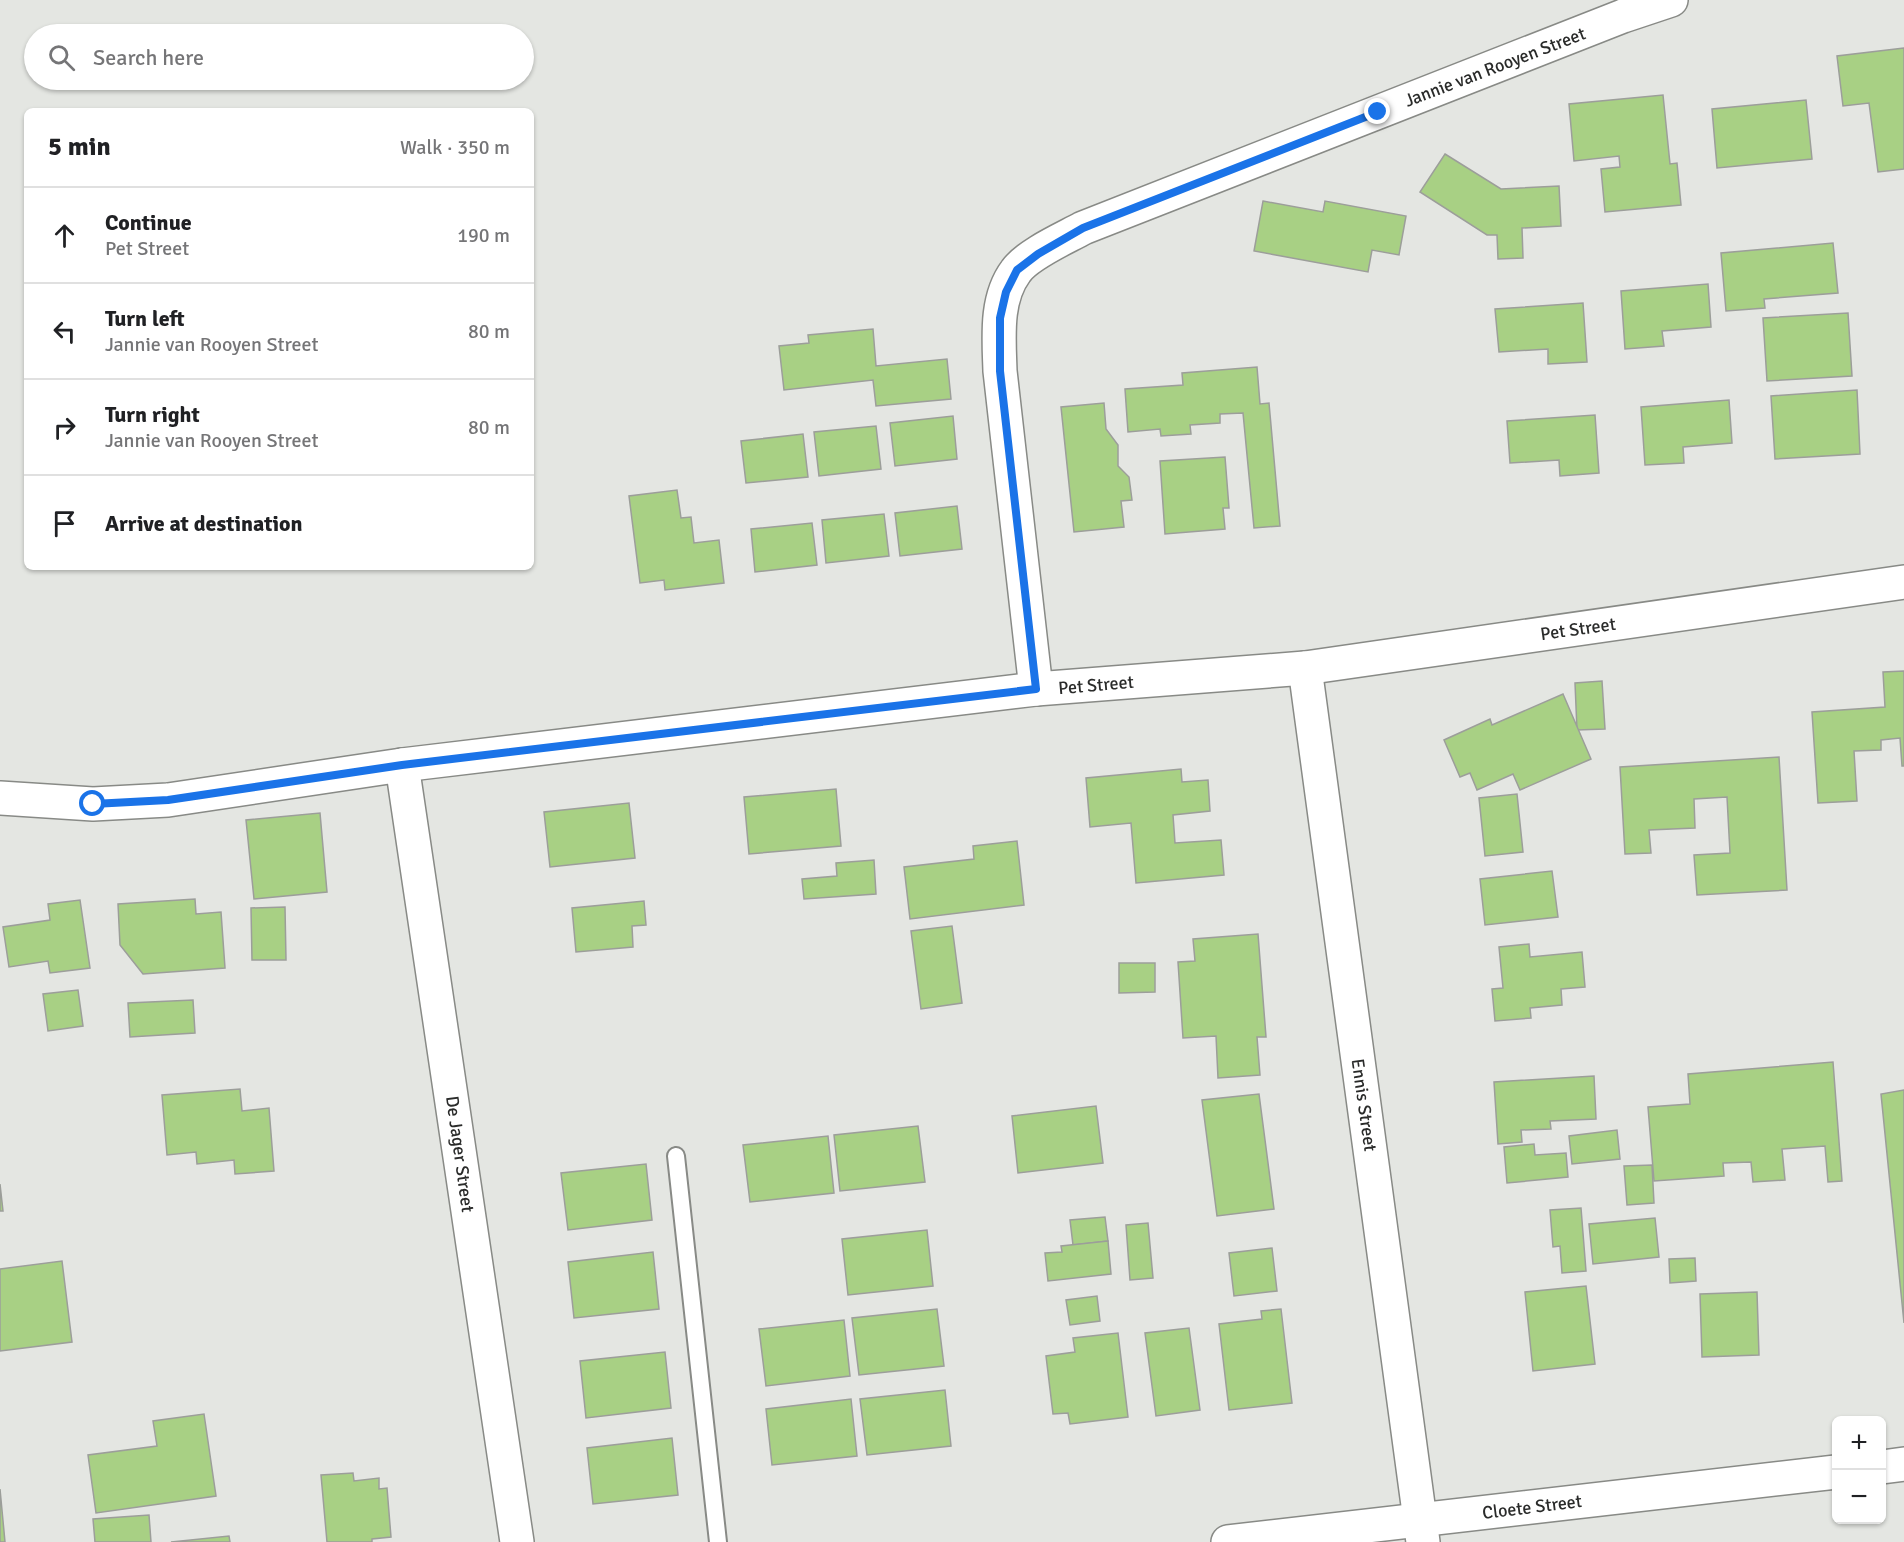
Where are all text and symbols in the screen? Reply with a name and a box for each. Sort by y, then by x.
street label: Jannie van Rooyen Street [1401,22,1589,112]
search box [24,24,534,90]
icon: search [45,41,78,74]
text: Search here [93,44,204,71]
route end [1364,98,1390,124]
text: 5 min [48,131,111,163]
text: Walk · 350 m [400,135,510,160]
text: Continue [105,209,192,236]
icon: ahead [48,219,81,252]
text: 190 m [457,223,510,248]
text: Pet Street [105,236,189,261]
text: Turn left [105,305,185,332]
icon: left [48,315,81,348]
text: 80 m [468,319,510,344]
text: Jannie van Rooyen Street [105,332,319,357]
text: Turn right [105,401,200,428]
icon: right [48,411,81,444]
text: 80 m [468,415,510,440]
text: Jannie van Rooyen Street [105,428,319,453]
icon: arrive [48,507,81,540]
text: Arrive at destination [105,510,302,537]
street label: Pet Street [1539,613,1617,645]
street label: Pet Street [1057,671,1135,699]
route start [79,790,105,816]
street label: Ennis Street [1347,1057,1381,1153]
street label: De Jager Street [441,1094,479,1214]
map controls [1832,1416,1886,1524]
button: + [1832,1416,1886,1470]
button: − [1832,1470,1886,1524]
street label: Cloete Street [1481,1490,1583,1524]

